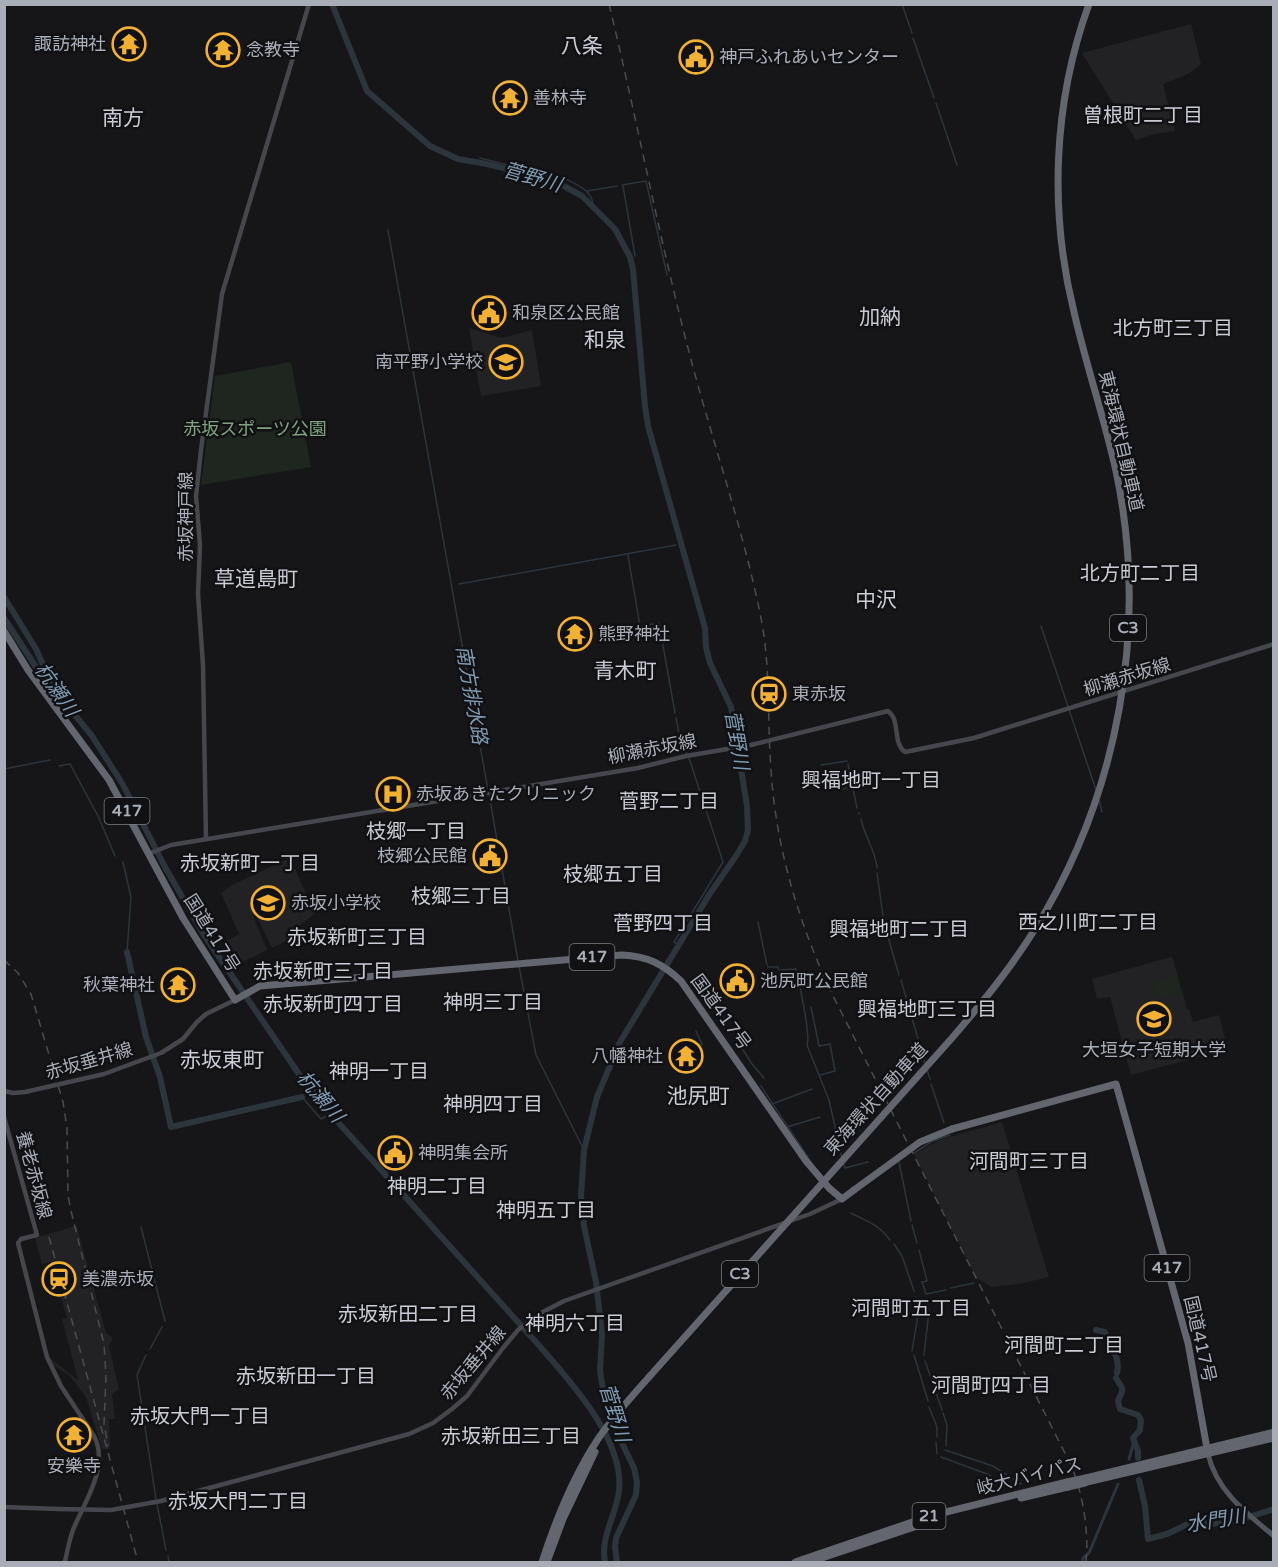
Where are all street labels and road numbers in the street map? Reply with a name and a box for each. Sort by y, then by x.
street label: 東海環状自動車道 [1094,368,1148,514]
street label: 赤坂神戸線 [175,472,197,562]
road number: C3 [1110,615,1146,641]
street label: 柳瀬赤坂線 [1081,653,1173,701]
street label: 柳瀬赤坂線 [606,730,698,768]
road number: 417 [104,798,150,824]
street label: 国道417号 [179,890,245,976]
road number: 417 [570,944,614,970]
street label: 国道417号 [686,970,756,1054]
street label: 赤坂垂井線 [43,1038,135,1084]
street label: 東海環状自動車道 [820,1038,932,1160]
street label: 養老赤坂線 [12,1129,56,1221]
road number: 417 [1144,1255,1190,1281]
road number: C3 [722,1261,758,1287]
street label: 国道417号 [1179,1294,1221,1384]
street label: 赤坂垂井線 [436,1321,510,1405]
street label: 岐大バイパス [974,1452,1084,1500]
road number: 21 [912,1503,946,1529]

